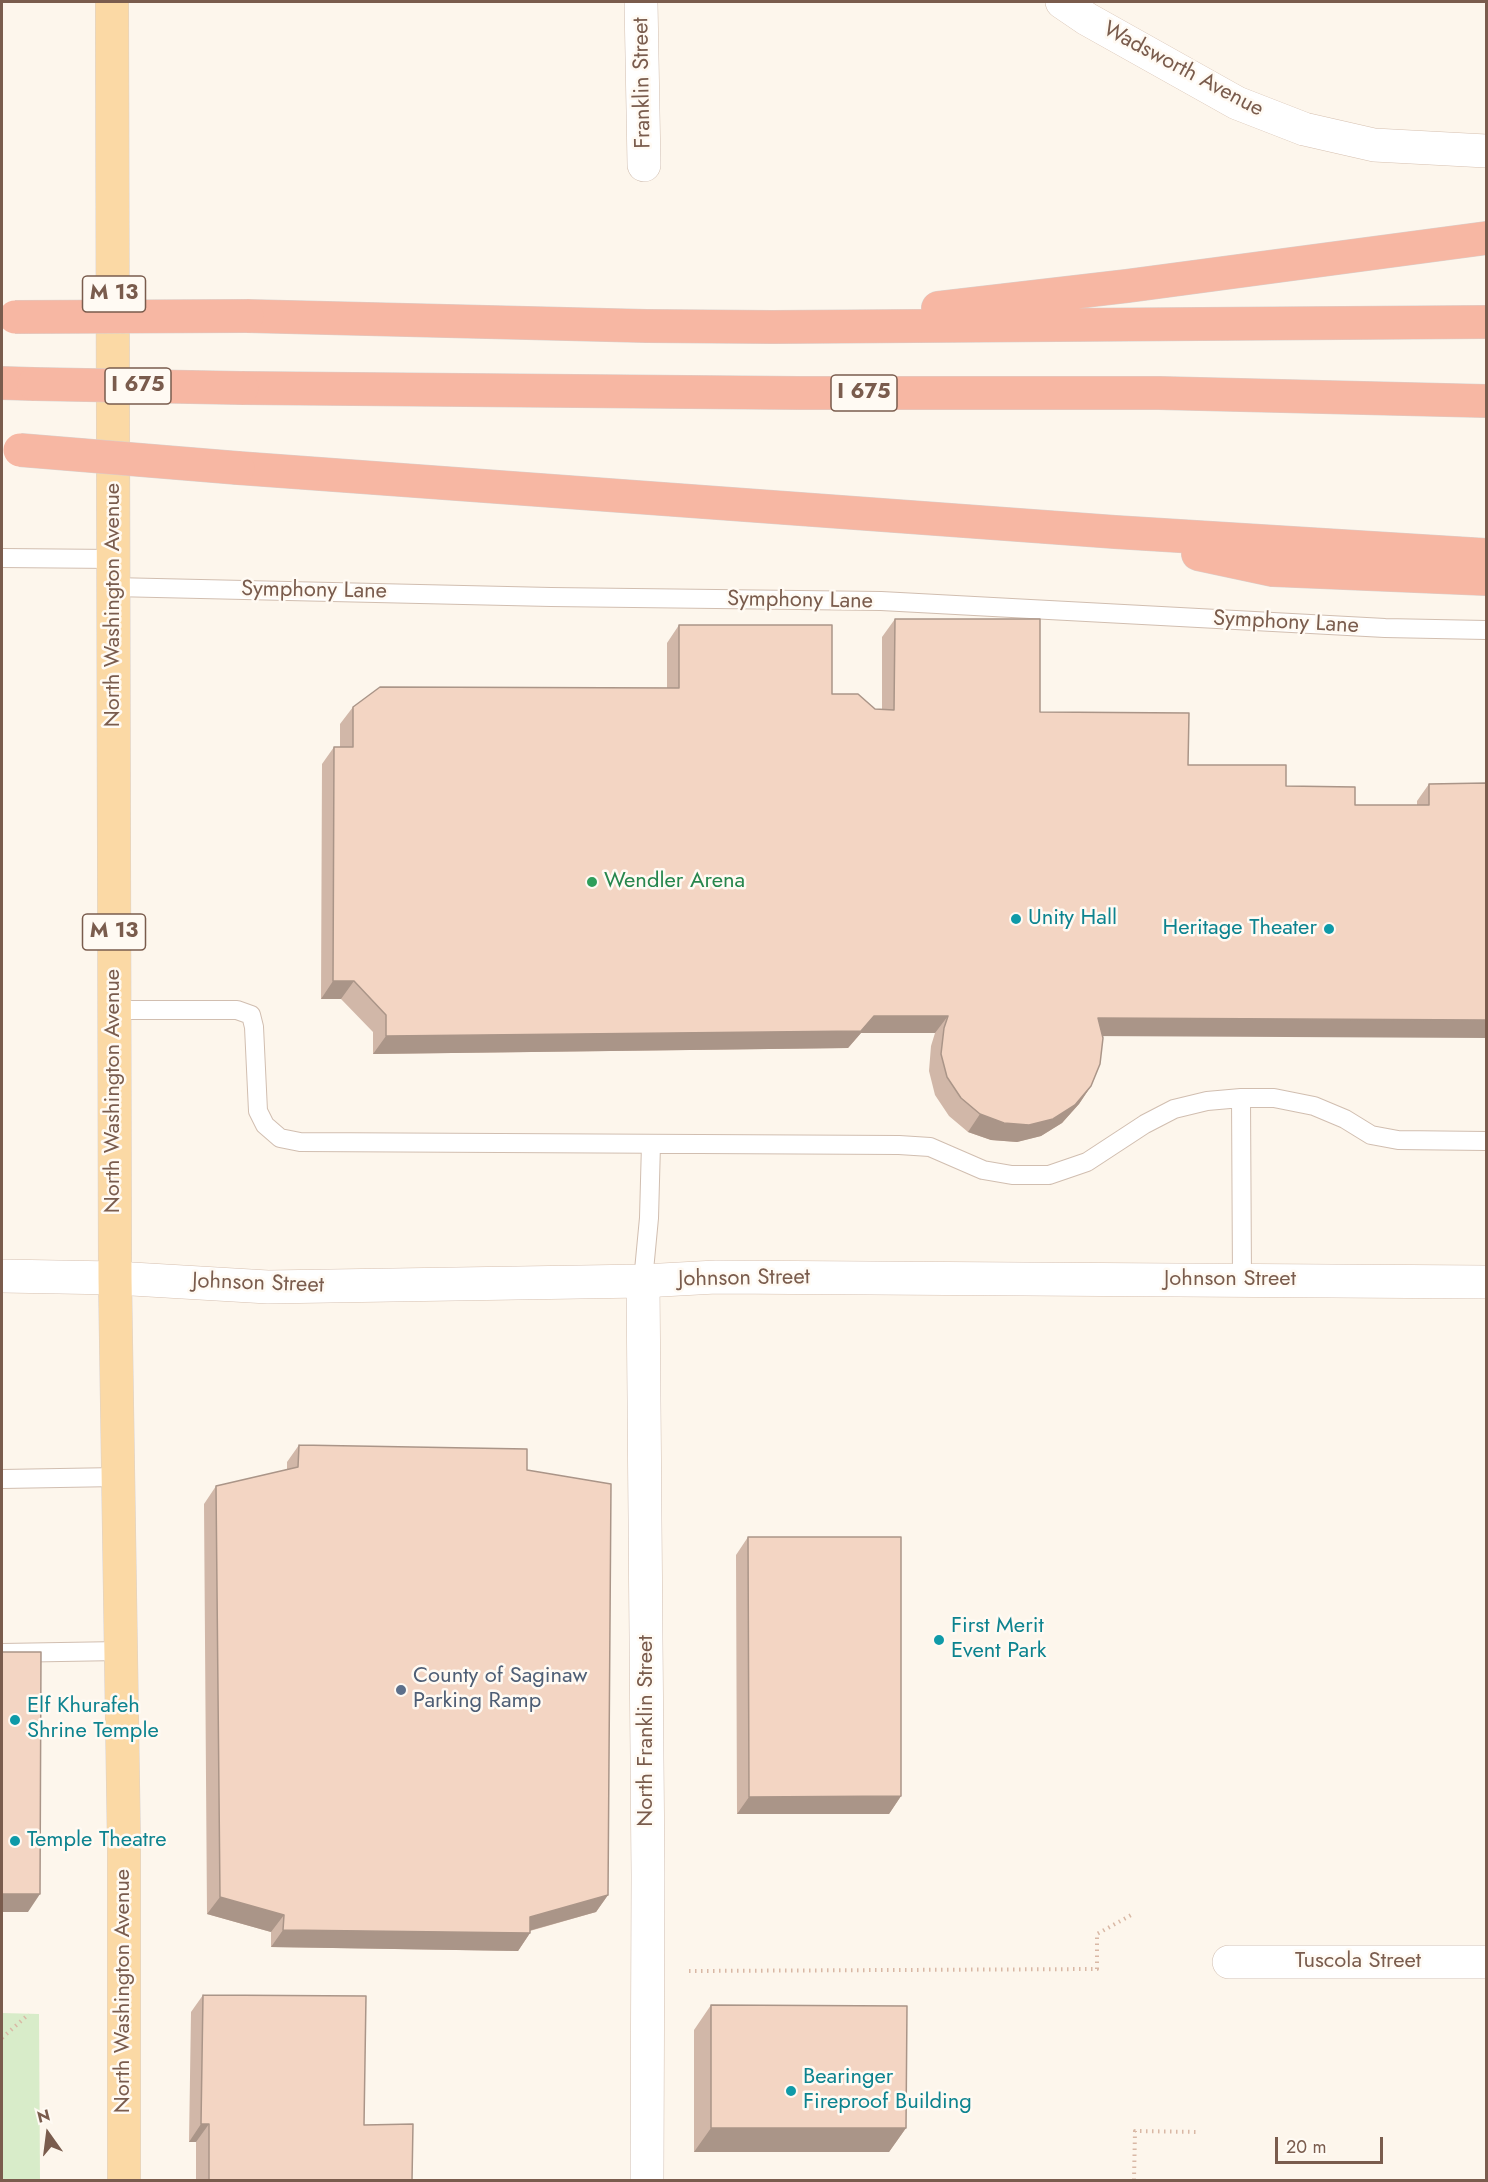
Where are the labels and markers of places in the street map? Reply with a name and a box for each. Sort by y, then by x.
place label: Wendler Arena [604,869,745,895]
marker: Wendler Arena [585,875,599,889]
place label: Unity Hall [1028,906,1117,932]
marker: Unity Hall [1009,912,1023,926]
place label: Heritage Theater [1162,916,1317,942]
marker: Heritage Theater [1322,922,1336,936]
place label: First Merit Event Park [951,1614,1046,1666]
marker: First Merit Event Park [932,1633,946,1647]
place label: County of Saginaw Parking Ramp [413,1664,588,1716]
marker: County of Saginaw Parking Ramp [394,1683,408,1697]
place label: Elf Khurafeh Shrine Temple [27,1694,159,1746]
marker: Elf Khurafeh Shrine Temple [8,1713,22,1727]
place label: Temple Theatre [27,1828,167,1854]
marker: Temple Theatre [8,1834,22,1848]
place label: Bearinger Fireproof Building [803,2065,972,2116]
marker: Bearinger Fireproof Building [784,2084,798,2098]

